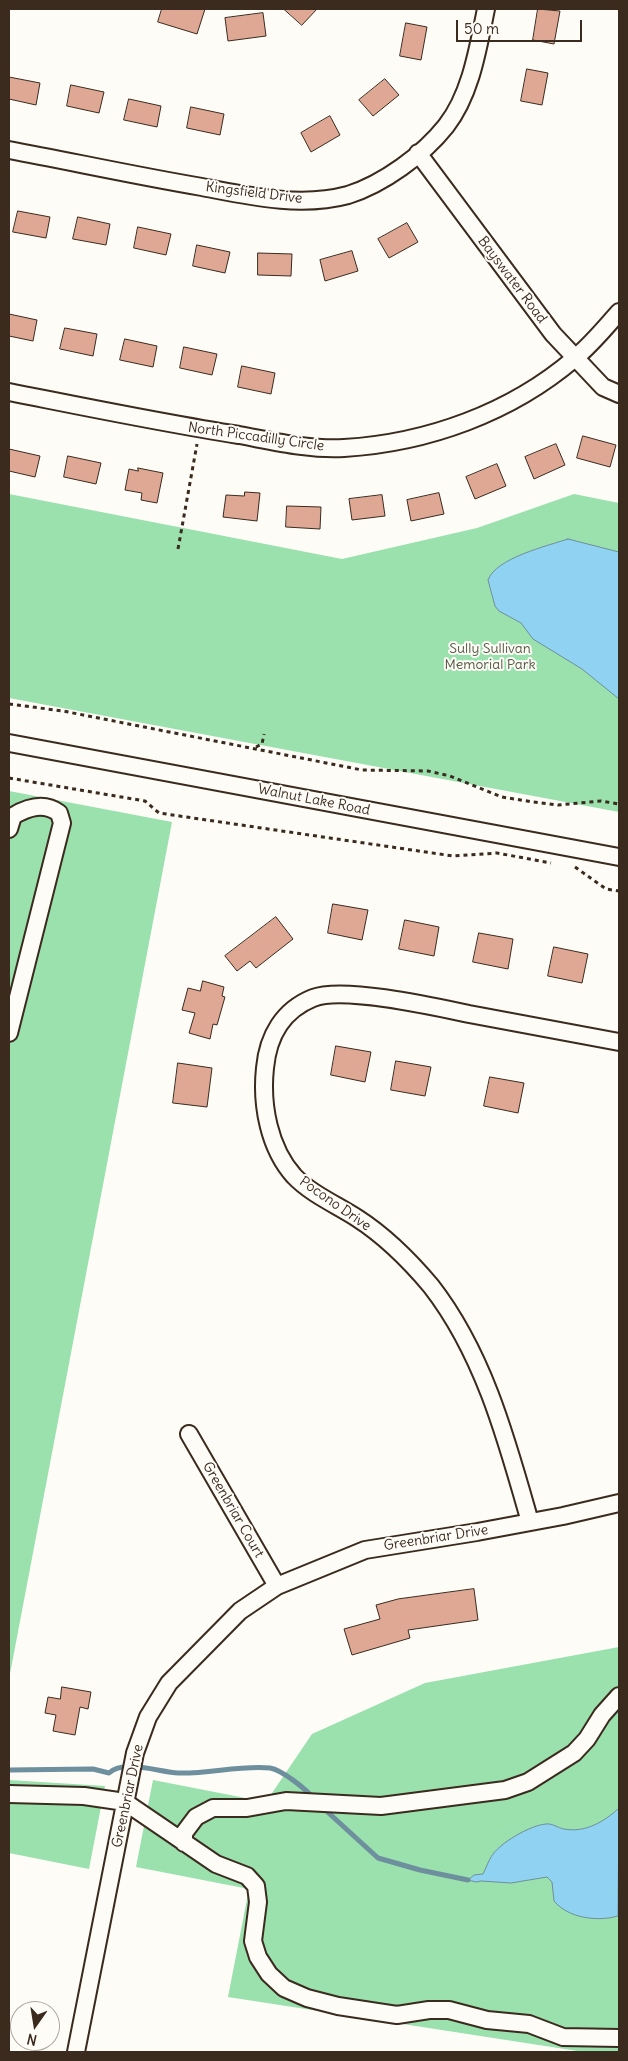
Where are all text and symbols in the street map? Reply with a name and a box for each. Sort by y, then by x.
scale bar [458,10,584,42]
text: 50 m [464,19,499,38]
street label: Kingsfield Drive [205,179,303,207]
street label: Bayswater Road [474,233,550,327]
street label: North Piccadilly Circle [187,419,325,455]
park label: Sully Sullivan Memorial Park [444,641,536,674]
street label: Walnut Lake Road [256,781,372,819]
street label: Pocono Drive [296,1173,374,1235]
street label: Greenbriar Court [199,1459,267,1561]
street label: Greenbriar Drive [383,1521,489,1555]
street label: Greenbriar Drive [109,1743,147,1849]
north arrow [10,2001,60,2051]
text: N [25,2030,39,2050]

